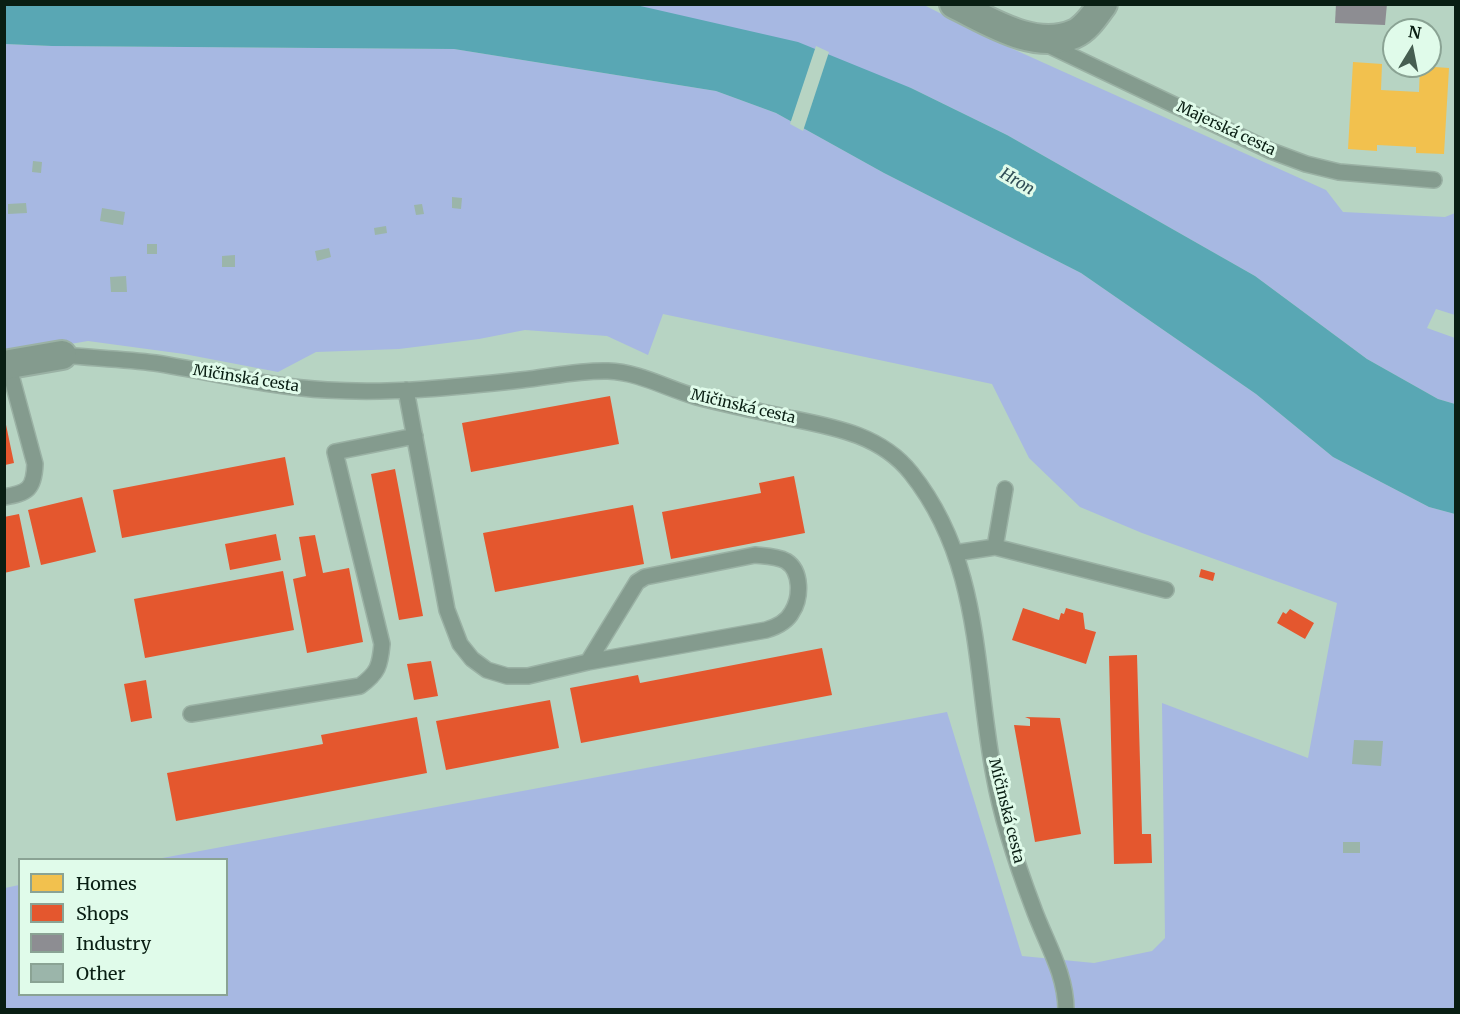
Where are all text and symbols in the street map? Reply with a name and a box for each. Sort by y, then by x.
north arrow [1382,18,1442,78]
text: N [1407,21,1423,43]
street label: Majerská cesta [1174,98,1278,160]
water label: Hron [996,165,1038,199]
street label: Mičinská cesta [192,362,300,396]
street label: Mičinská cesta [689,386,797,428]
street label: Mičinská cesta [984,757,1028,865]
legend [18,858,228,996]
text: Homes [76,872,137,895]
text: Shops [76,902,129,925]
text: Industry [76,932,151,955]
text: Other [76,962,126,985]

